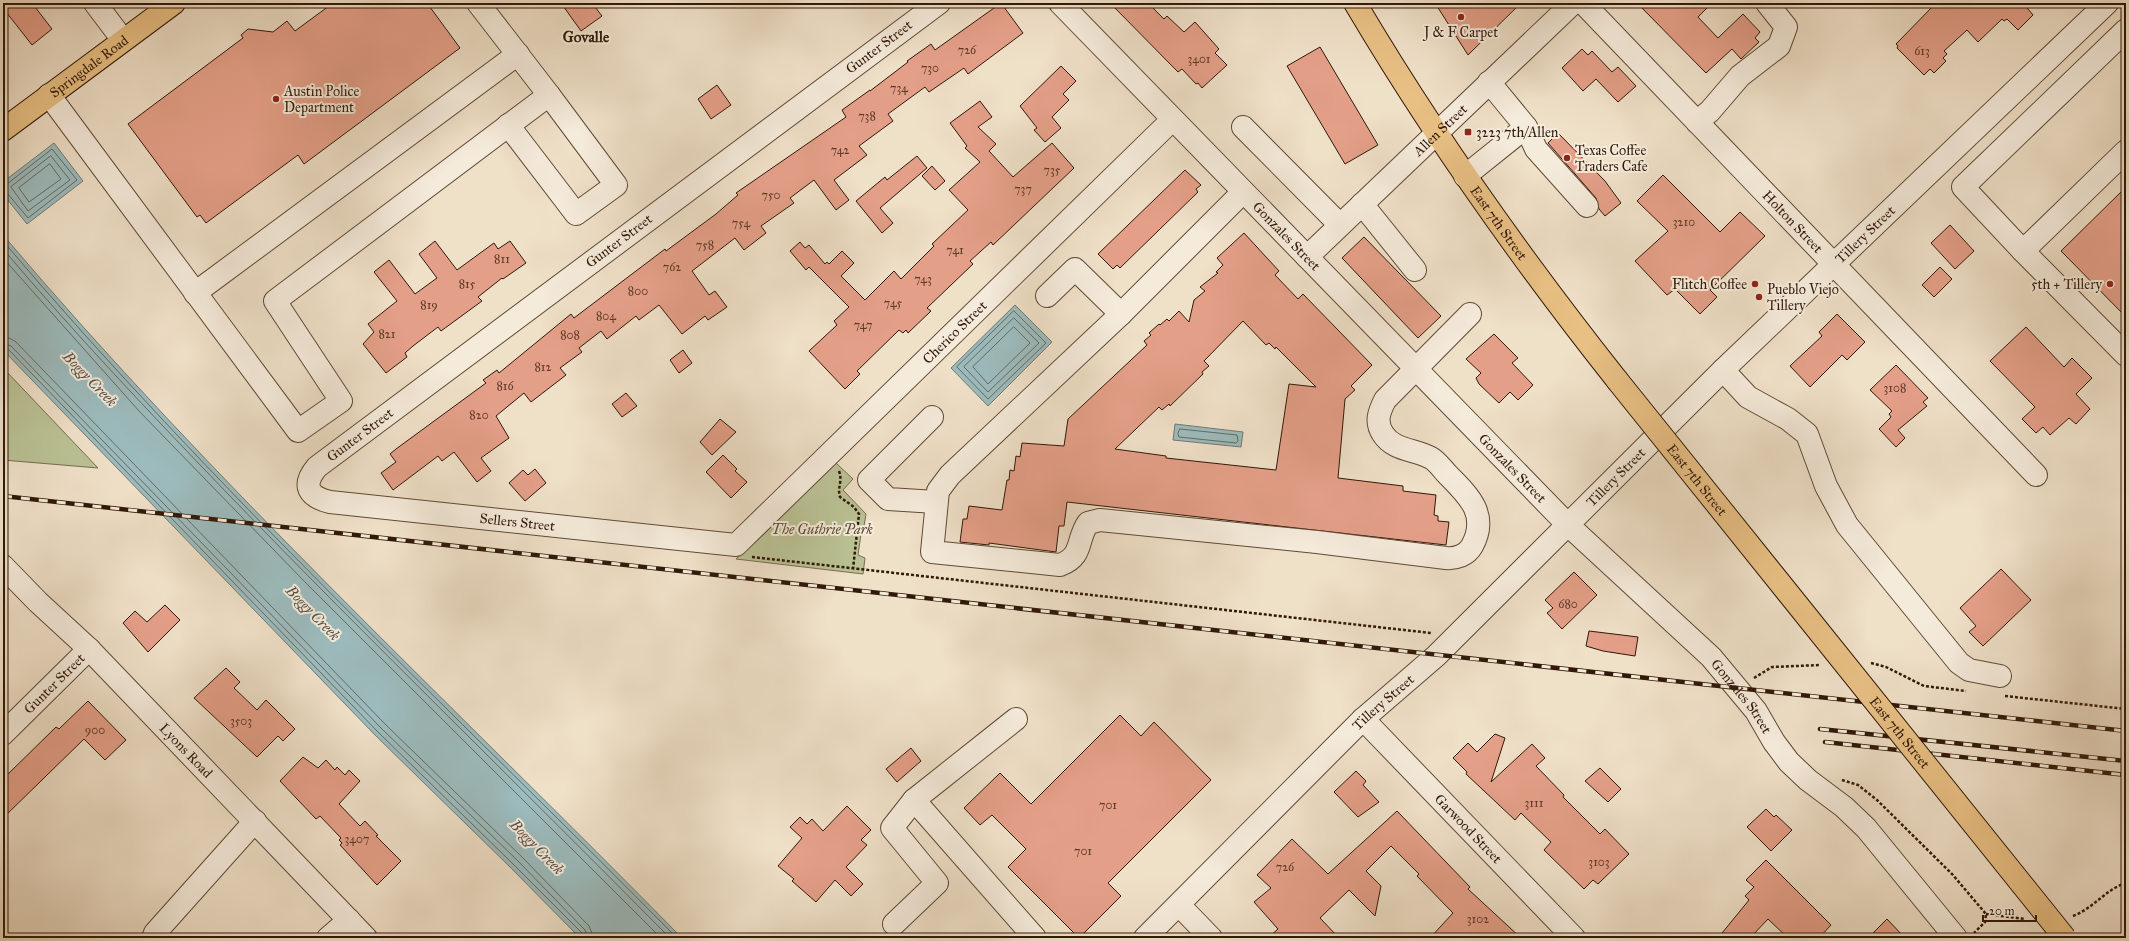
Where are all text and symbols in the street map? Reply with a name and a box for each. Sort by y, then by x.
marker: J & F Carpet [1456,12,1466,22]
street label: Gunter Street [842,16,916,78]
place label: J & F Carpet [1422,24,1498,42]
district label: Govalle [563,28,610,46]
street label: Springdale Road [46,31,132,101]
house number: 726 [958,43,977,57]
house number: 613 [1914,44,1930,58]
house number: 3401 [1187,52,1211,66]
house number: 730 [921,61,939,75]
house number: 734 [890,81,908,95]
place label: Austin Police Department [283,83,360,116]
marker: Austin Police Department [271,94,281,104]
street label: Allen Street [1409,100,1471,160]
house number: 738 [858,109,876,123]
place label: 3223 7th/Allen [1476,124,1559,141]
marker: 3223 7th/Allen [1463,127,1473,137]
place label: Texas Coffee Traders Cafe [1575,142,1648,175]
house number: 742 [831,143,849,157]
marker: Texas Coffee Traders Cafe [1562,153,1572,163]
house number: 735 [1044,163,1061,177]
house number: 737 [1014,182,1032,196]
street label: East 7th Street [1467,183,1531,263]
street label: Holton Street [1759,187,1827,257]
house number: 750 [762,188,780,202]
street label: Gonzales Street [1249,198,1324,274]
street label: Tillery Street [1831,202,1899,267]
street label: Gunter Street [582,210,656,272]
house number: 3210 [1673,215,1695,229]
house number: 754 [732,216,750,230]
house number: 758 [696,238,714,252]
house number: 741 [946,243,964,257]
house number: 811 [494,252,510,266]
house number: 762 [663,260,681,274]
house number: 743 [914,272,932,286]
place label: Flitch Coffee [1672,276,1747,293]
place label: 5th + Tillery [2031,276,2102,293]
house number: 815 [459,277,476,291]
marker: Flitch Coffee [1750,279,1760,289]
marker: 5th + Tillery [2105,279,2115,289]
place label: Pueblo Viejo Tillery [1767,281,1839,314]
house number: 800 [628,284,648,298]
marker: Pueblo Viejo Tillery [1754,292,1764,302]
house number: 745 [884,296,903,310]
street label: Cherico Street [919,297,990,367]
house number: 819 [420,298,438,312]
house number: 804 [596,309,616,323]
house number: 747 [854,318,872,332]
house number: 821 [378,327,396,341]
house number: 808 [560,328,580,342]
water label: Boggy Creek [59,347,121,411]
house number: 812 [534,360,552,374]
house number: 816 [496,379,514,393]
house number: 3108 [1884,381,1906,395]
street label: Gunter Street [323,404,397,466]
house number: 820 [469,408,489,422]
street label: Gonzales Street [1475,430,1550,506]
street label: East 7th Street [1663,441,1731,519]
street label: Tillery Street [1583,444,1649,510]
street label: Sellers Street [479,509,556,534]
park label: The Guthrie Park [771,521,874,538]
water label: Boggy Creek [282,581,344,645]
house number: 680 [1558,597,1578,611]
street label: Gunter Street [20,650,88,717]
street label: Gonzales Street [1708,655,1776,737]
street label: Tillery Street [1348,671,1417,734]
street label: East 7th Street [1866,693,1934,772]
house number: 3503 [230,714,252,728]
street label: Lyons Road [156,719,216,781]
house number: 900 [85,723,105,737]
street label: Garwood Street [1431,790,1506,867]
house number: 3111 [1524,796,1544,810]
house number: 701 [1099,798,1117,812]
water label: Boggy Creek [506,815,568,879]
house number: 3407 [345,832,369,846]
house number: 701 [1074,844,1092,858]
house number: 3103 [1588,855,1610,869]
house number: 726 [1276,860,1295,874]
scale bar [1983,897,2036,923]
text: 20 m [1989,904,2015,918]
house number: 3102 [1467,912,1489,926]

